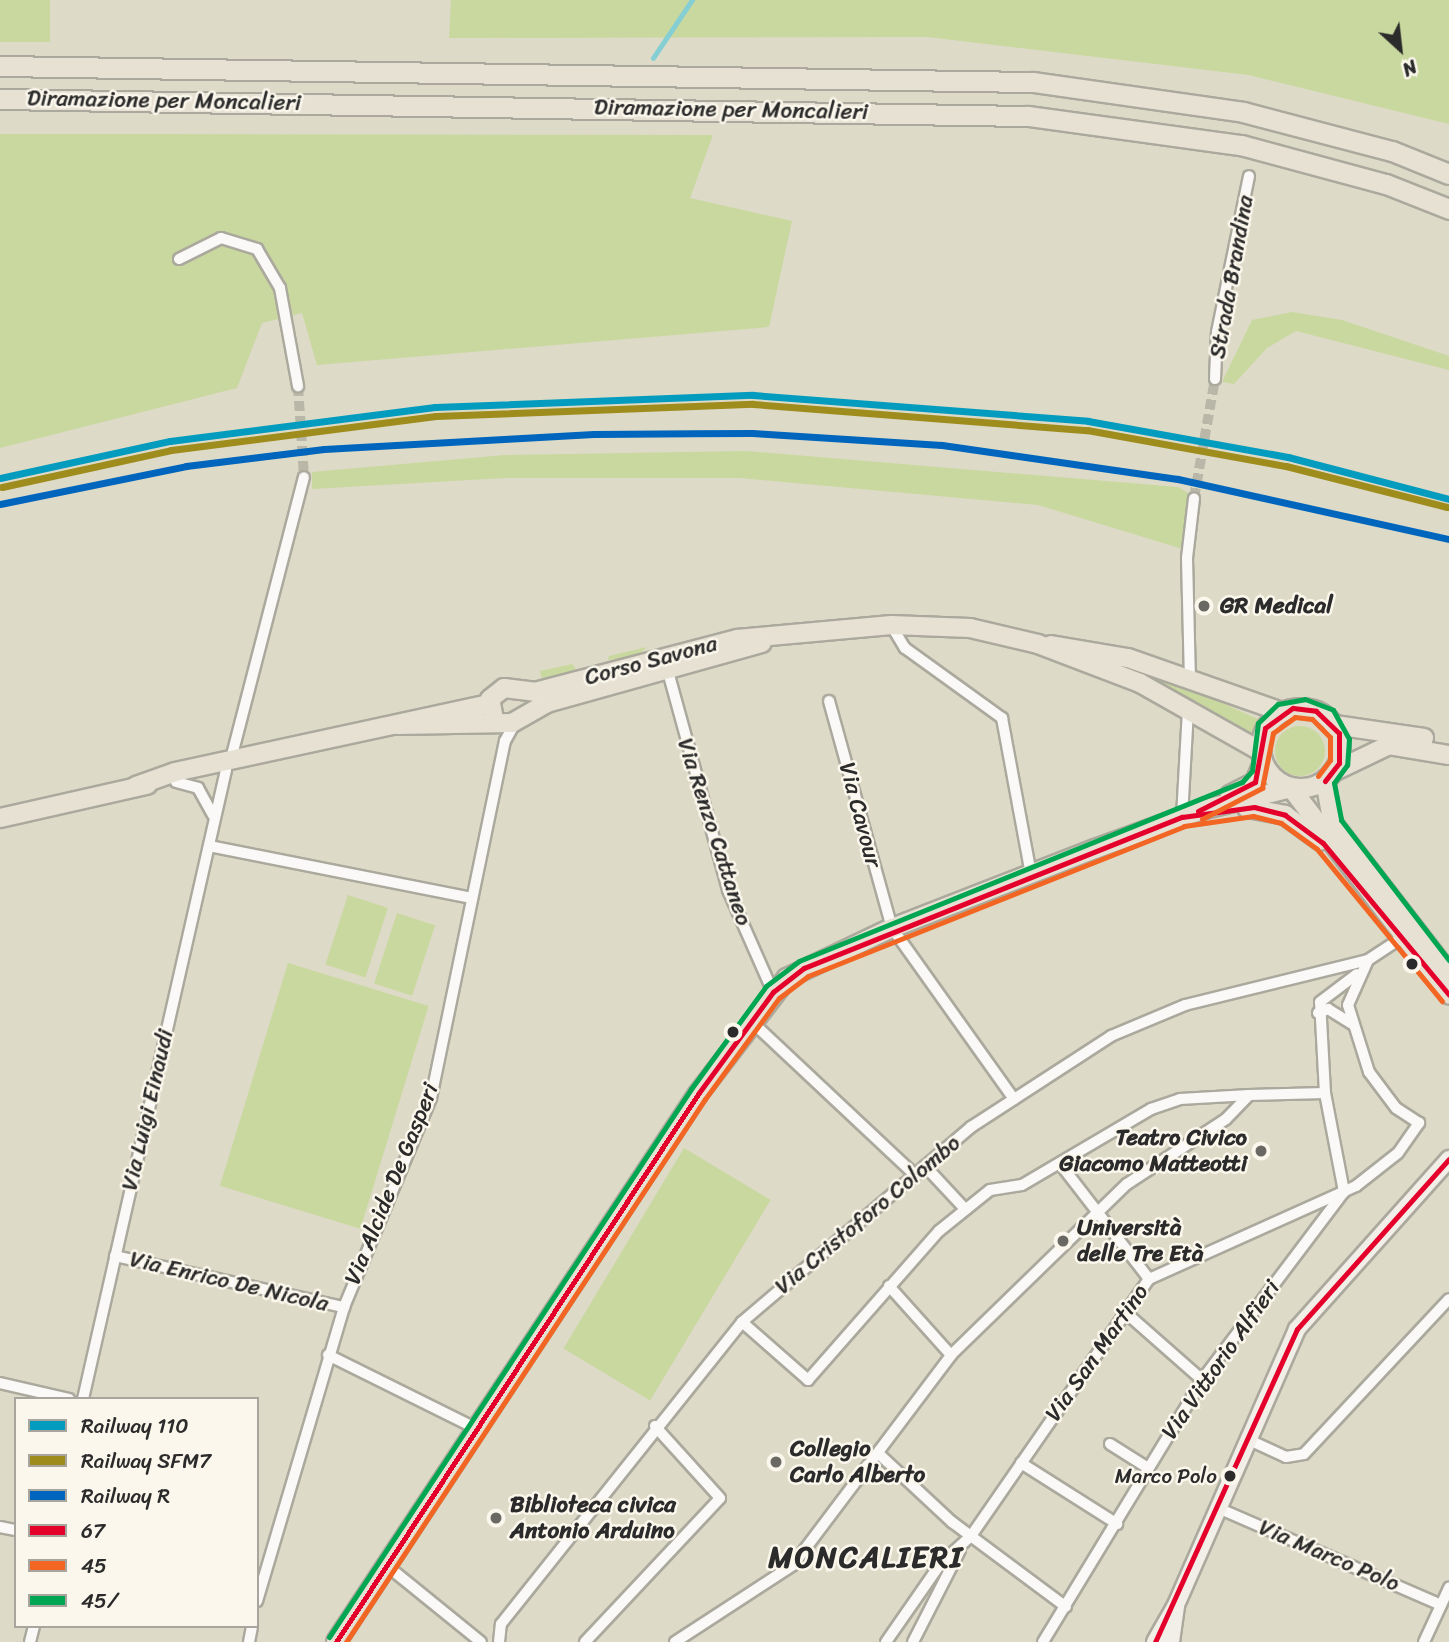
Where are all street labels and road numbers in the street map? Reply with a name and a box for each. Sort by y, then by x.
street label: Diramazione per Moncalieri [27,85,301,117]
street label: Diramazione per Moncalieri [594,94,868,126]
street label: Strada Brandina [1204,193,1260,361]
street label: Corso Savona [582,630,720,692]
street label: Via Renzo Cattaneo [671,735,757,929]
street label: Via Cavour [833,759,887,871]
street label: Via Luigi Einaudi [116,1027,180,1193]
street label: Via Alcide De Gasperi [339,1079,445,1289]
street label: Via Cristoforo Colombo [770,1129,966,1301]
street label: Via Enrico De Nicola [127,1246,331,1318]
street label: Via Vittorio Alfieri [1156,1275,1286,1445]
street label: Via San Martino [1039,1279,1155,1427]
street label: Via Marco Polo [1254,1514,1404,1598]

